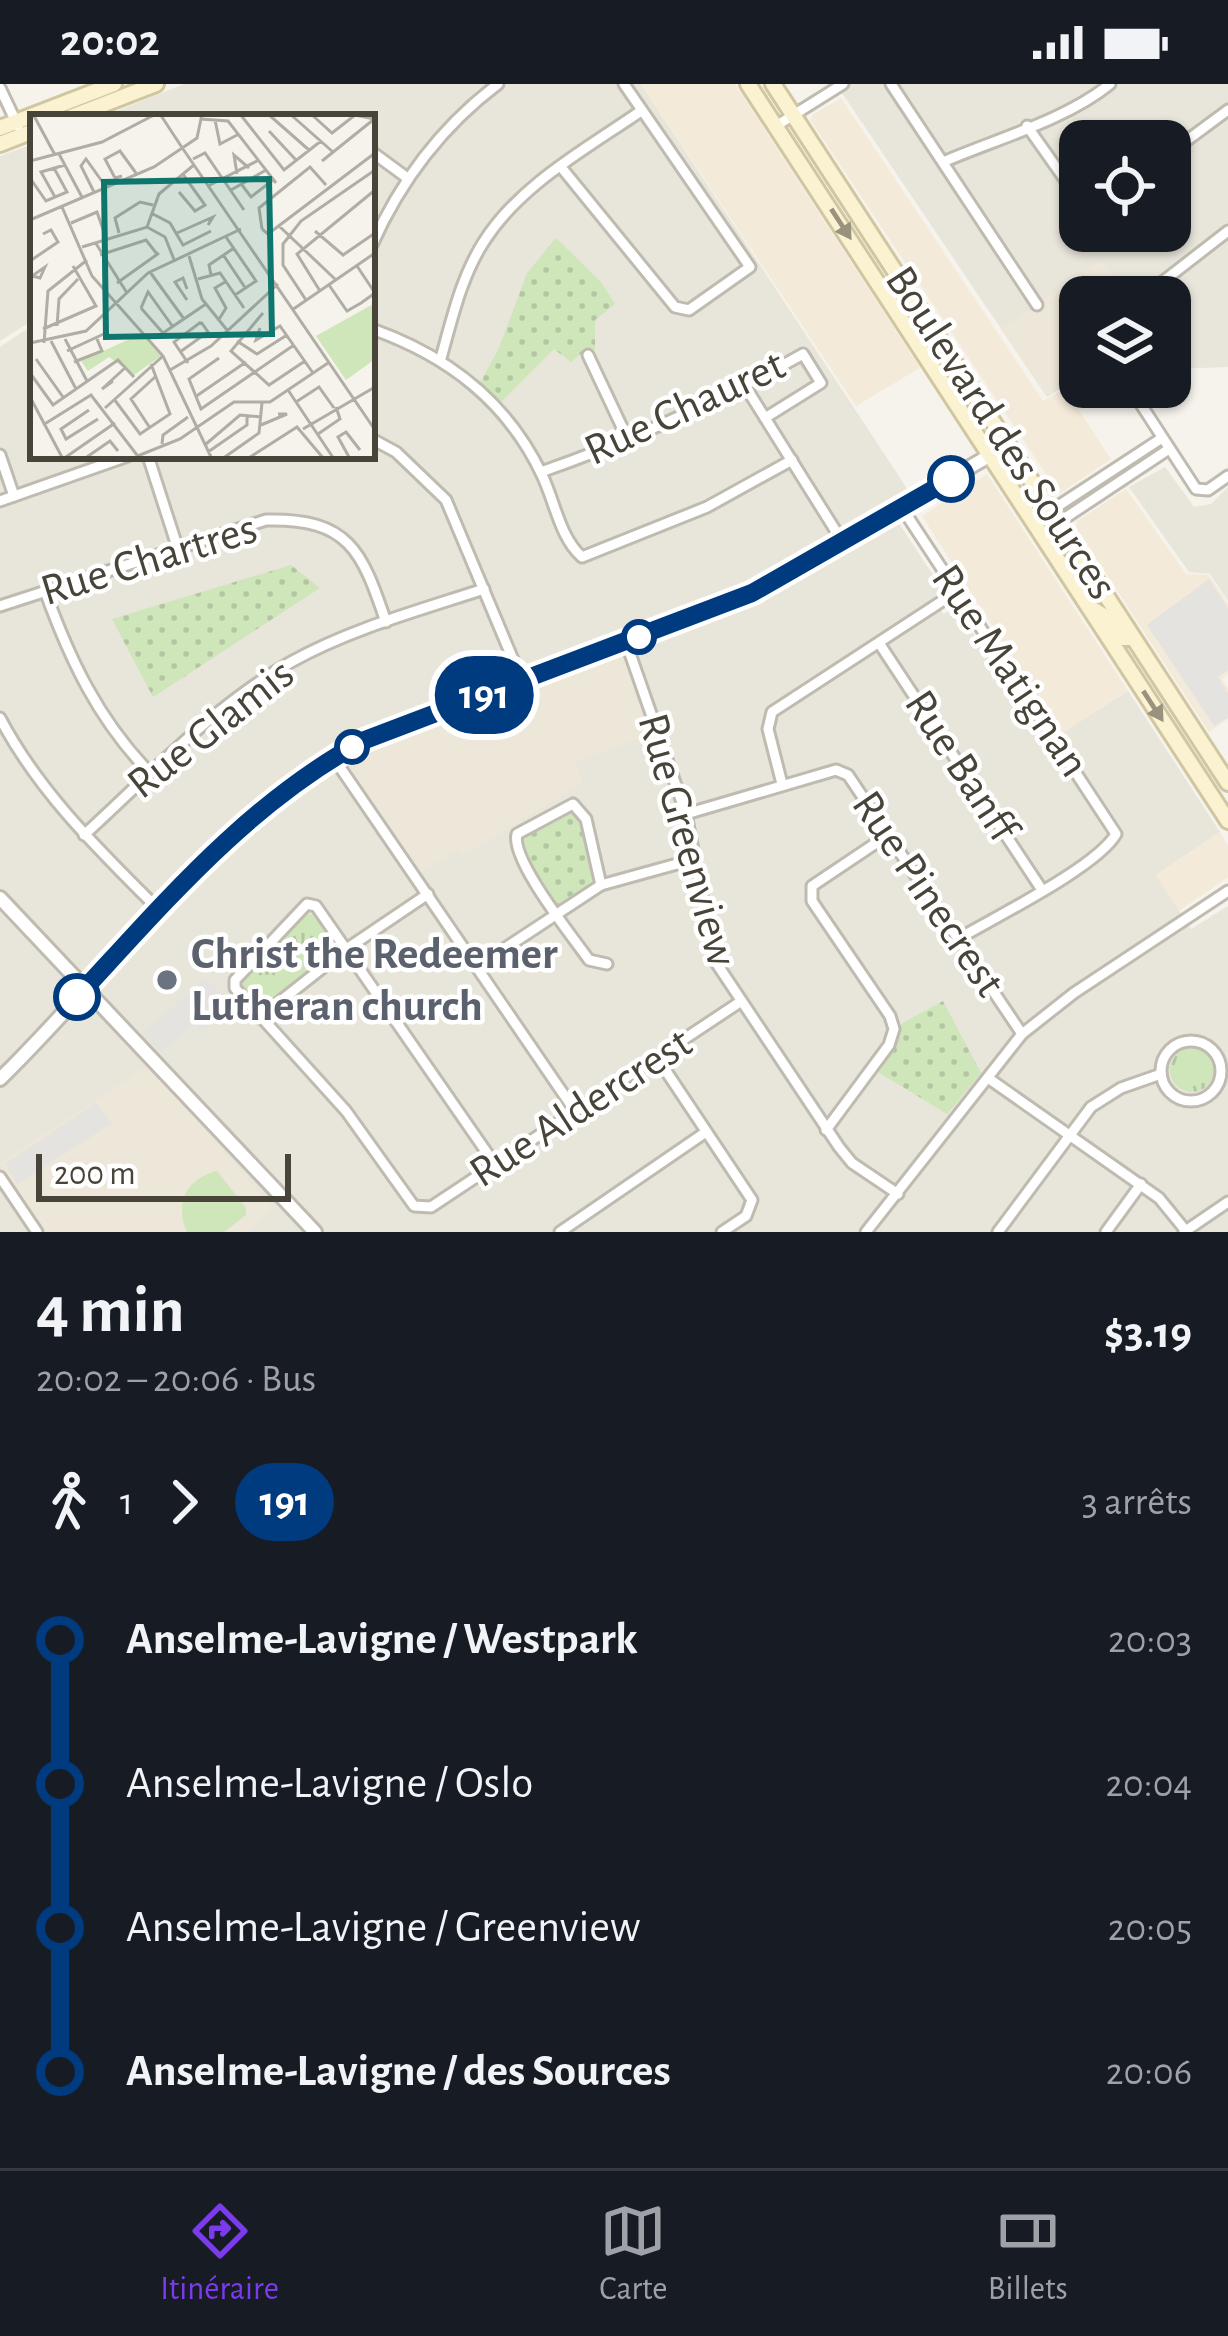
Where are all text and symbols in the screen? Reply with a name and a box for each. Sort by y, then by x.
text: 20:02 [60,19,160,64]
inset map [30,114,375,459]
map controls [1059,120,1191,408]
button: locate [1059,120,1191,252]
one-way arrow [829,208,851,240]
street label: Boulevard des Sources [877,259,1125,607]
button: layers [1059,276,1191,408]
street label: Rue Chauret [578,342,792,474]
unlabelled marker [929,457,973,501]
street label: Rue Chartres [36,506,262,614]
street label: Rue Matignan [923,557,1097,785]
unlabelled marker [623,621,655,653]
street label: Rue Glamis [120,651,302,807]
line badge: 191 [415,656,553,734]
text: 191 [459,674,509,716]
street label: Rue Banff [896,683,1027,851]
one-way arrow [1142,689,1164,722]
street label: Rue Greenview [629,709,745,971]
unlabelled marker [336,731,368,763]
street label: Rue Pinecrest [843,783,1013,1005]
place label: Christ the Redeemer Lutheran church [191,932,558,1029]
marker: Christ the Redeemer Lutheran church [154,967,180,993]
unlabelled marker [55,975,99,1019]
street label: Rue Aldercrest [462,1020,700,1196]
scale bar [36,1148,291,1201]
text: 200 m [54,1158,136,1191]
text: 4 min [36,1278,185,1344]
text: $3.19 [1104,1311,1192,1356]
text: 20:02 – 20:06 · Bus [36,1360,316,1399]
icon: walk [36,1469,102,1535]
icon: forward [151,1469,217,1535]
text: 191 [259,1481,310,1523]
text: 1 [120,1483,133,1522]
text: 3 arrêts [1082,1483,1192,1522]
text: Anselme-Lavigne / Westpark [126,1617,638,1662]
text: 20:03 [1108,1621,1192,1660]
text: Anselme-Lavigne / Oslo [126,1761,533,1806]
text: 20:04 [1105,1765,1192,1804]
text: Anselme-Lavigne / Greenview [126,1905,640,1950]
text: 20:05 [1108,1909,1192,1948]
text: Anselme-Lavigne / des Sources [126,2049,671,2094]
text: 20:06 [1106,2053,1192,2092]
tab: Itinéraire [160,2198,279,2310]
tab: Carte [599,2198,667,2310]
tab: Billets [988,2198,1068,2310]

